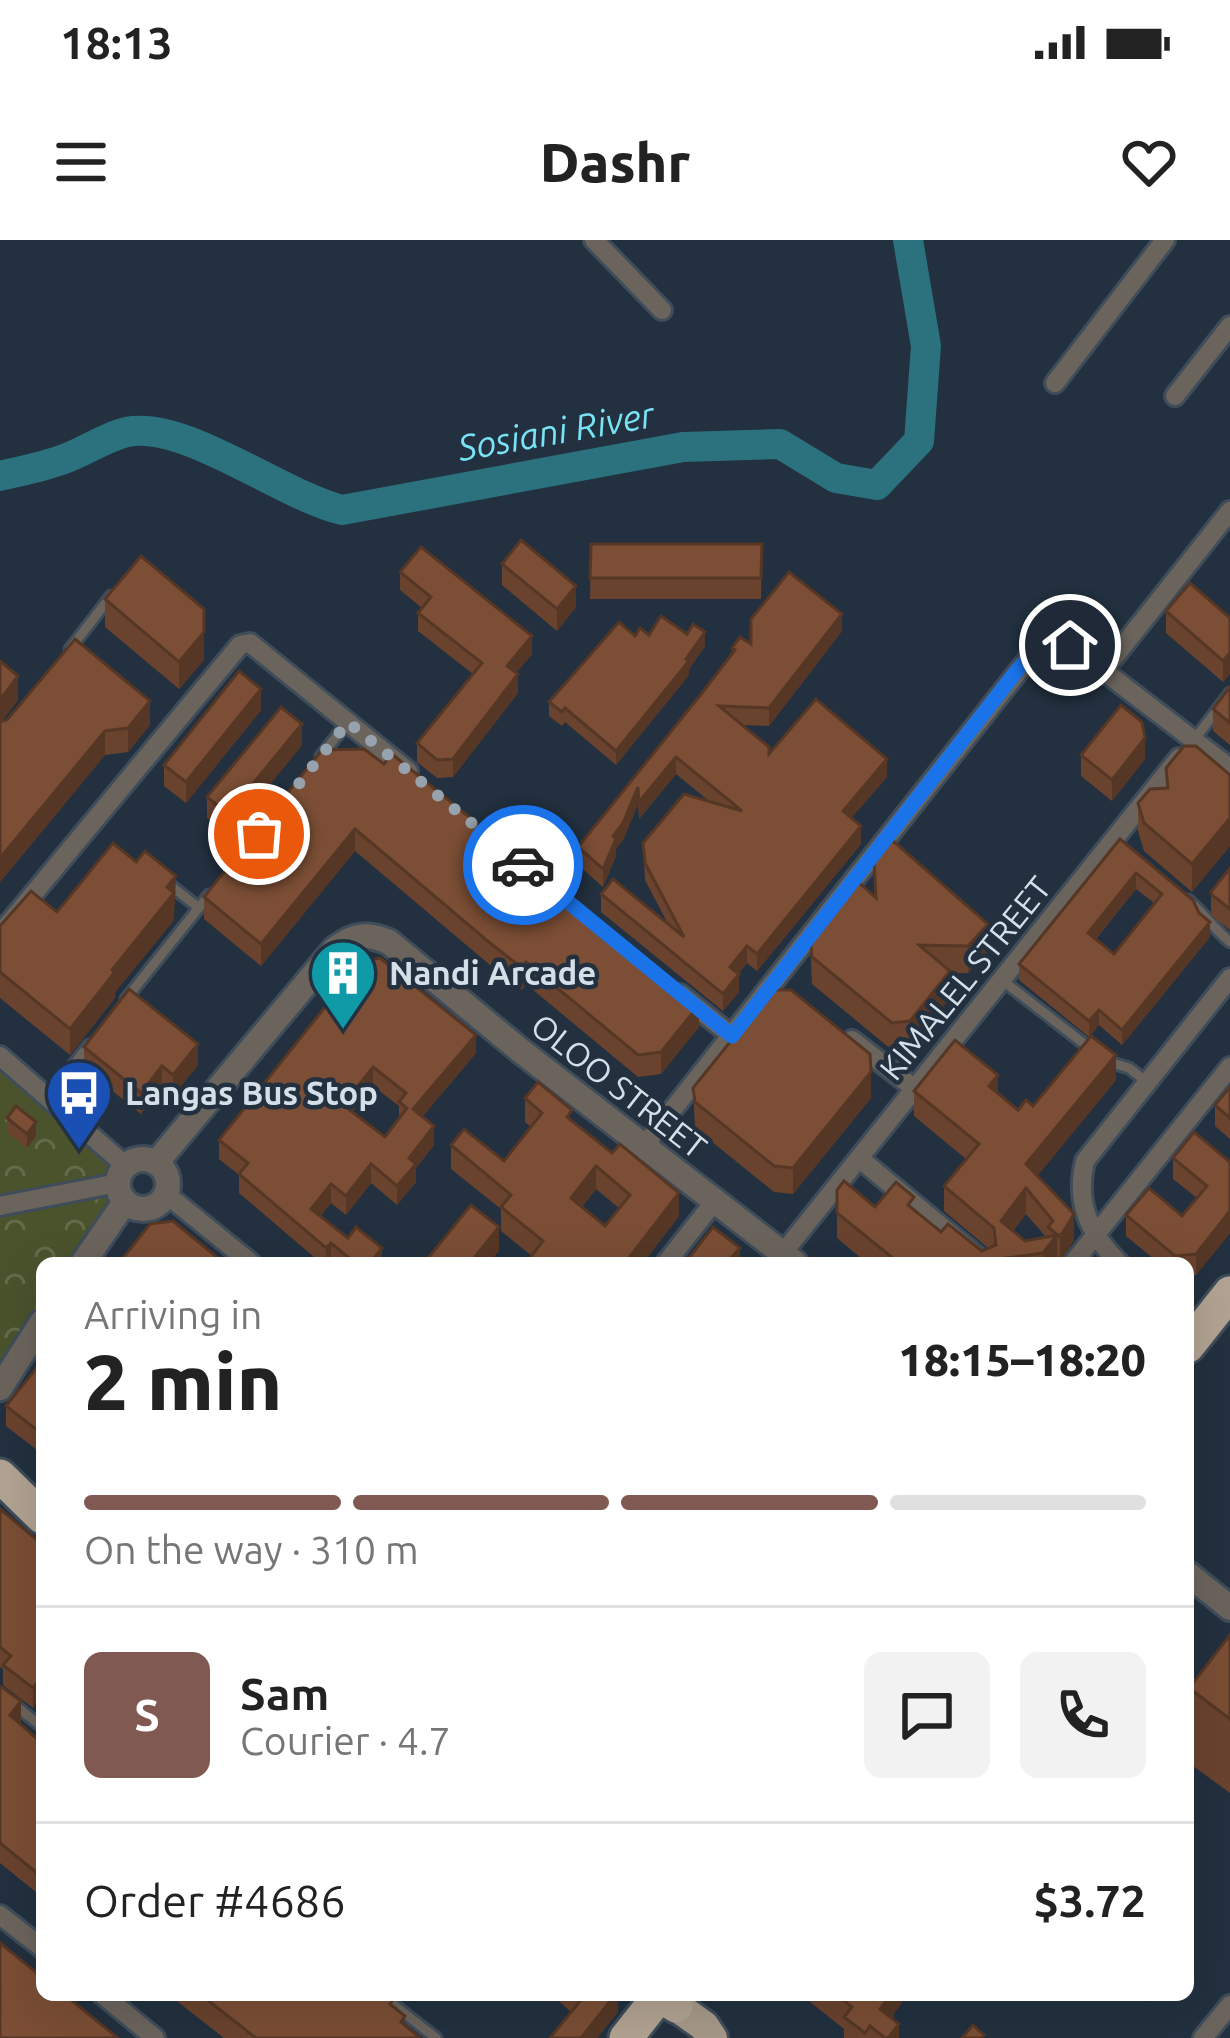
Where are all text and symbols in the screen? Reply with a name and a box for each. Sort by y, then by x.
text: 18:13 [60,17,173,68]
icon: menu [48,129,114,195]
icon: heart [1116,129,1182,195]
text: Dashr [540,132,690,192]
water label: Sosiani River [454,393,658,468]
pin [1019,594,1121,696]
icon: home [1037,612,1103,678]
pin [208,783,310,885]
icon: bag [226,801,292,867]
courier [463,805,583,925]
icon: car [490,832,556,898]
street label: KIMALEL STREET [872,869,1058,1086]
building icon: Nandi Arcade [308,938,378,1032]
place label: Nandi Arcade [389,954,596,991]
street label: OLOO STREET [525,1006,714,1165]
bus stop icon: Langas Bus Stop [44,1058,114,1152]
place label: Langas Bus Stop [125,1074,378,1111]
text: Arriving in [84,1293,262,1336]
text: 18:15–18:20 [898,1334,1146,1385]
text: 2 min [84,1337,282,1425]
text: On the way · 310 m [84,1528,419,1571]
button: chat [864,1652,990,1778]
button: phone [1020,1652,1146,1778]
text: Sam [240,1668,329,1719]
text: S [134,1689,160,1740]
text: Courier · 4.7 [240,1719,451,1762]
text: Order #4686 [84,1875,346,1926]
text: $3.72 [1033,1875,1146,1926]

